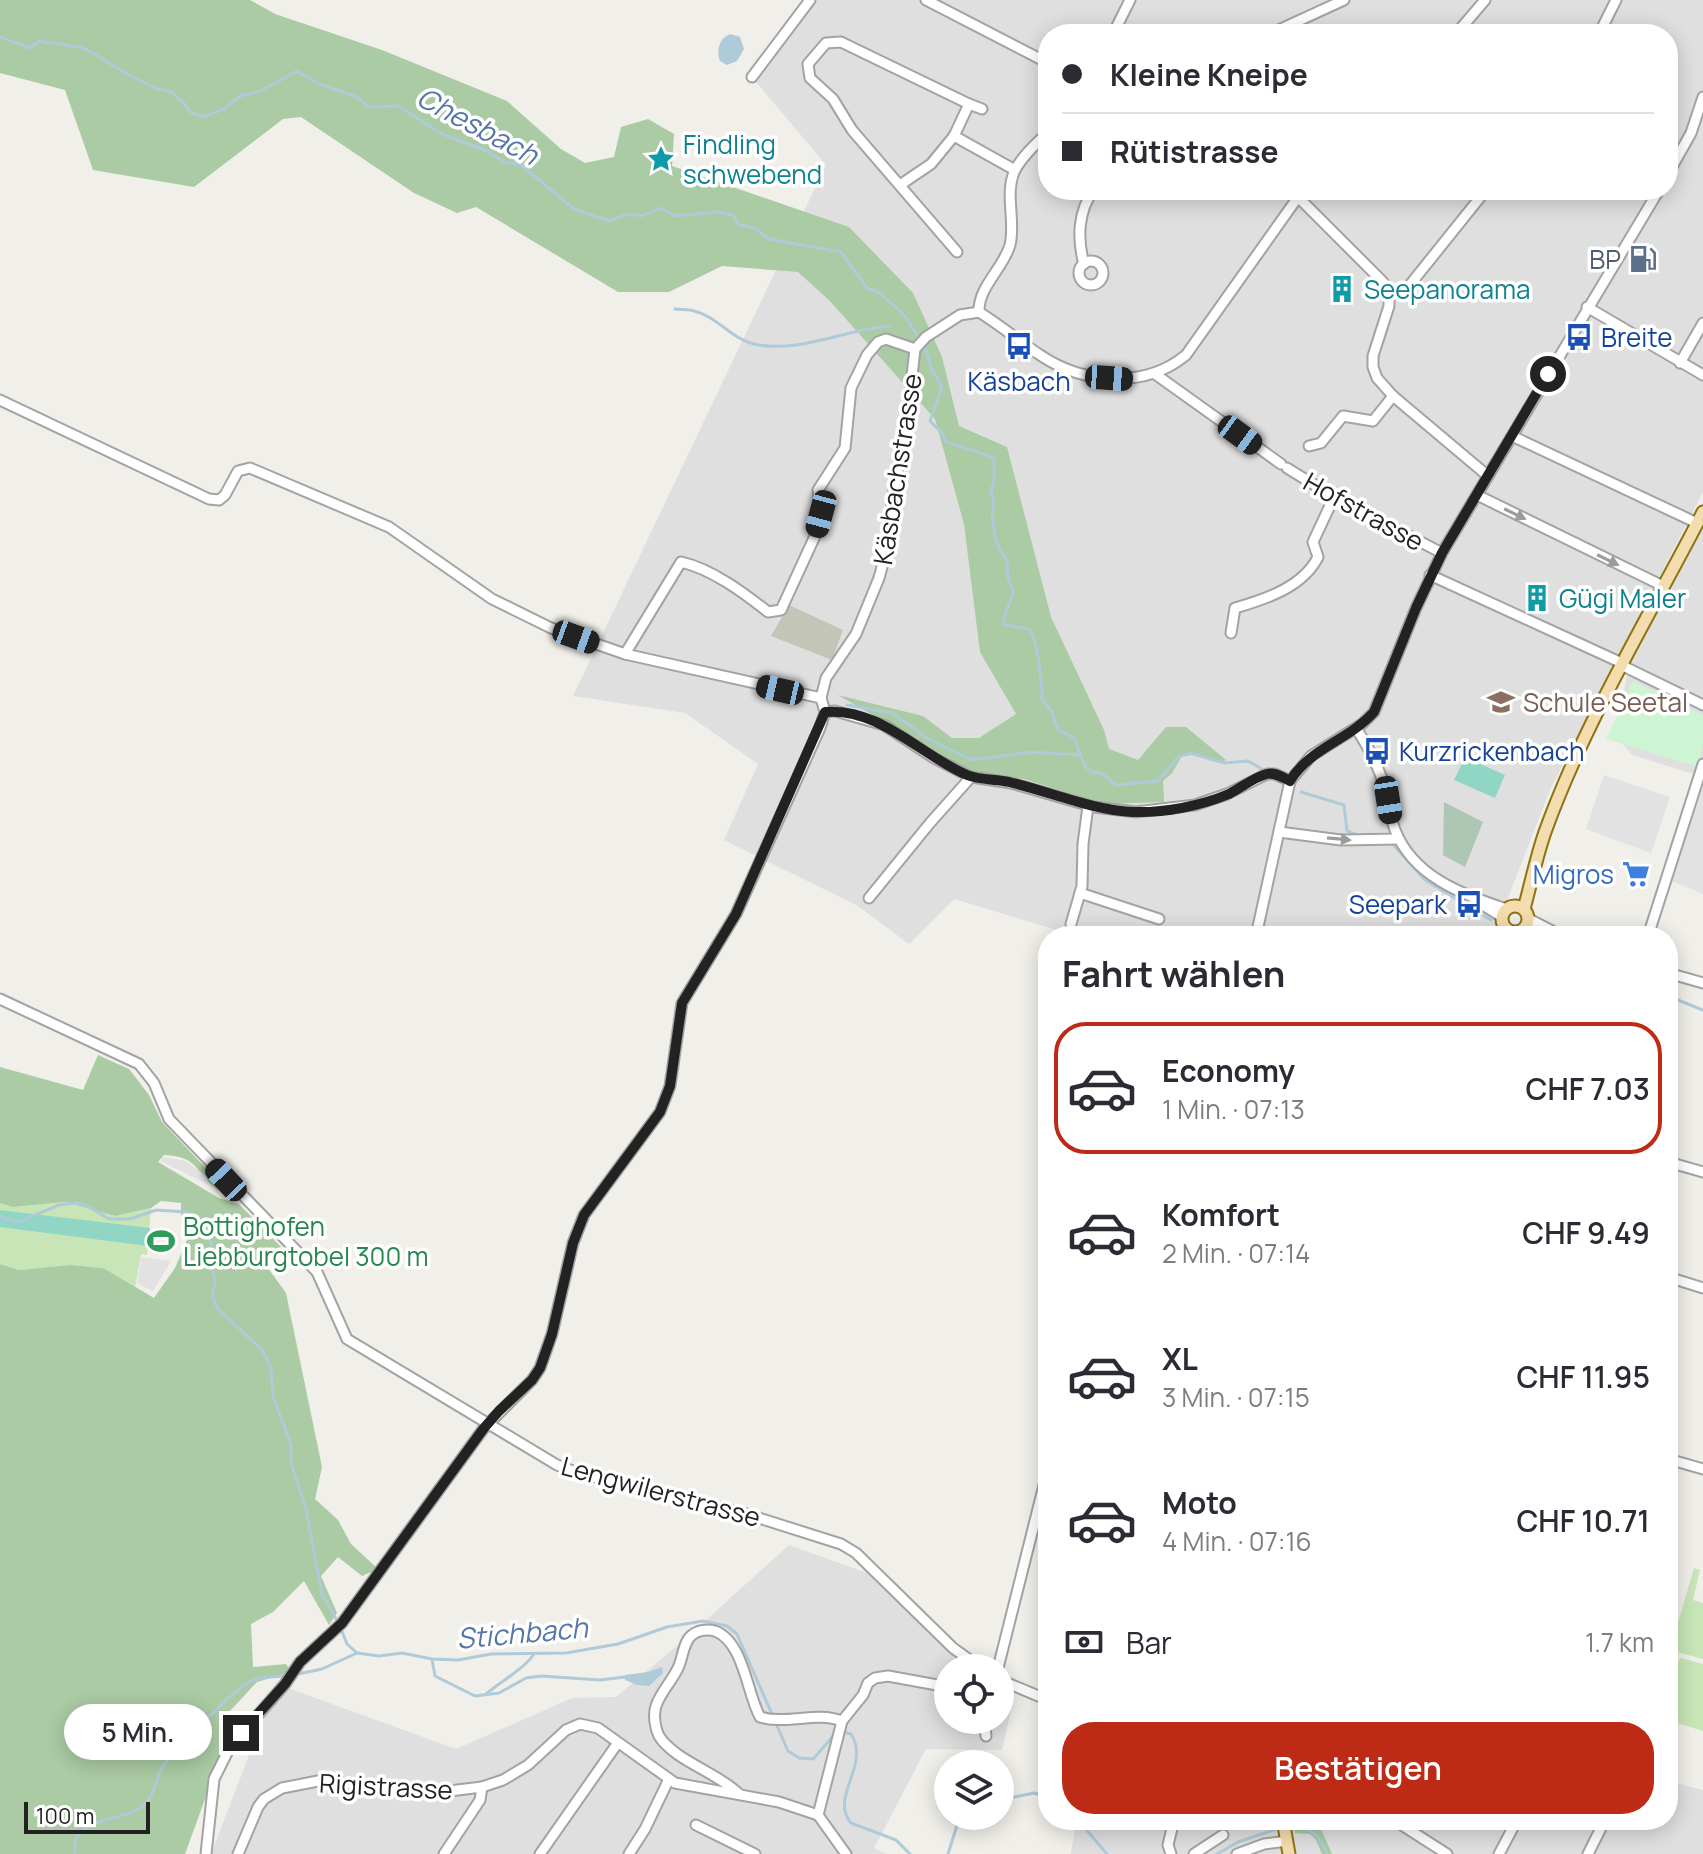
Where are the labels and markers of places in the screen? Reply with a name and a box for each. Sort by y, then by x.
place label: Findling schwebend [683,126,822,192]
place icon: Findling schwebend [646,144,676,174]
place label: BP [1589,241,1621,277]
fuel station icon: BP [1628,244,1658,274]
place label: Seepanorama [1364,271,1530,307]
building icon: Seepanorama [1327,274,1357,304]
place label: Breite [1601,319,1672,355]
bus stop icon: Breite [1564,322,1594,352]
bus stop icon: Käsbach [1004,331,1034,361]
place label: Käsbach [967,363,1071,399]
place label: Gügi Maler [1559,580,1686,616]
building icon: Gügi Maler [1522,583,1552,613]
place label: Schule Seetal [1523,684,1688,720]
school or university icon: Schule Seetal [1486,687,1516,717]
place label: Kurzrickenbach [1399,733,1585,769]
bus stop icon: Kurzrickenbach [1362,736,1392,766]
place label: Migros [1533,856,1614,892]
supermarket icon: Migros [1621,859,1651,889]
place label: Seepark [1349,886,1448,922]
bus stop icon: Seepark [1454,889,1484,919]
place label: Bottighofen Liebburgtobel 300 m [183,1208,429,1274]
sports icon: Bottighofen Liebburgtobel 300 m [146,1226,176,1256]

